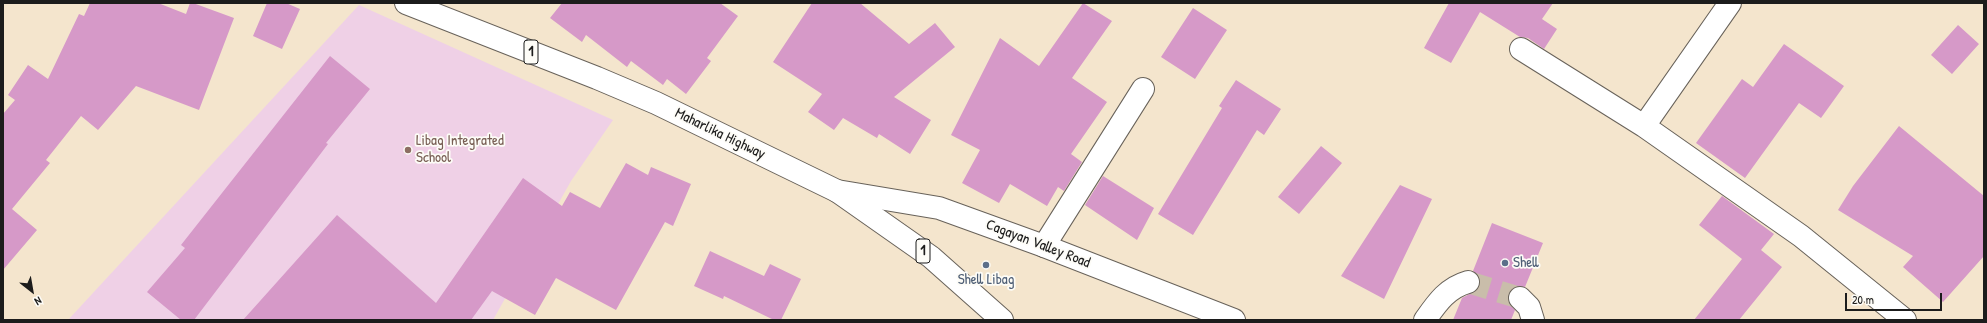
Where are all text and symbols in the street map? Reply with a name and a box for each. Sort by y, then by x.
road number: 1 [524,40,538,64]
street label: Maharlika Highway [672,104,768,164]
place label: Libag Integrated School [416,132,504,167]
marker: Libag Integrated School [403,145,413,155]
street label: Cagayan Valley Road [983,216,1093,272]
road number: 1 [916,239,930,263]
place label: Shell [1513,254,1539,272]
marker: Shell [1500,258,1510,268]
marker: Shell Libag [981,260,991,270]
north arrow [12,271,52,311]
place label: Shell Libag [958,271,1014,289]
scale bar [1847,285,1944,311]
text: 20 m [1852,291,1874,308]
text: N [32,294,44,309]

